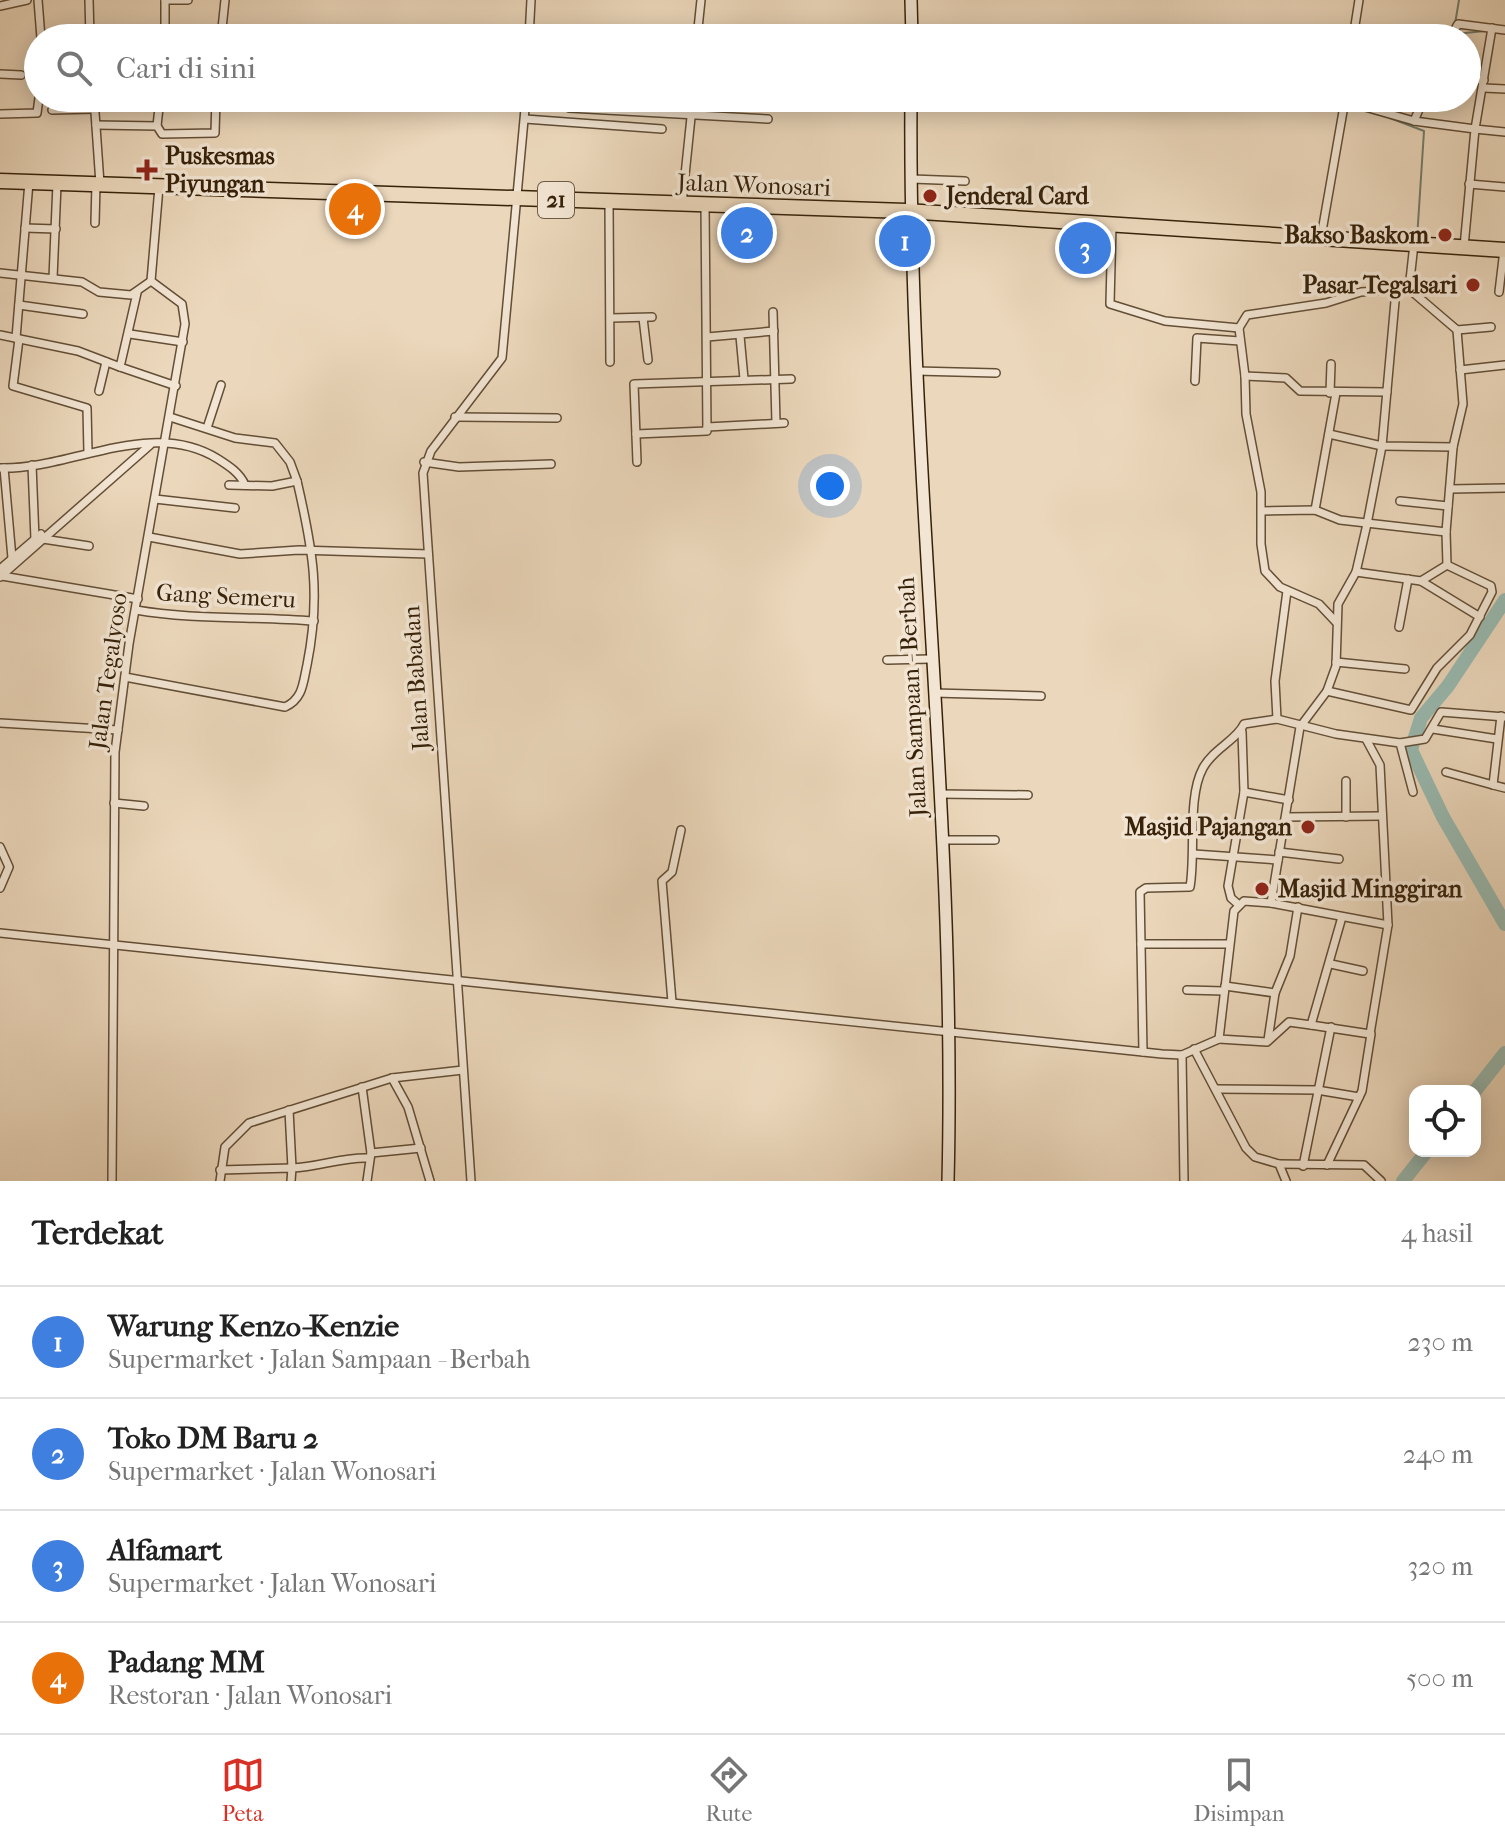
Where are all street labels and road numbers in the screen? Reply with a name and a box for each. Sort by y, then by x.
street label: Jalan Wonosari [675,168,831,202]
road number: 21 [538,182,574,218]
street label: Jalan Sampaan - Berbah [892,576,932,820]
street label: Gang Semeru [155,578,297,614]
street label: Jalan Tegalyoso [83,591,133,753]
street label: Jalan Babadan [397,605,435,753]

